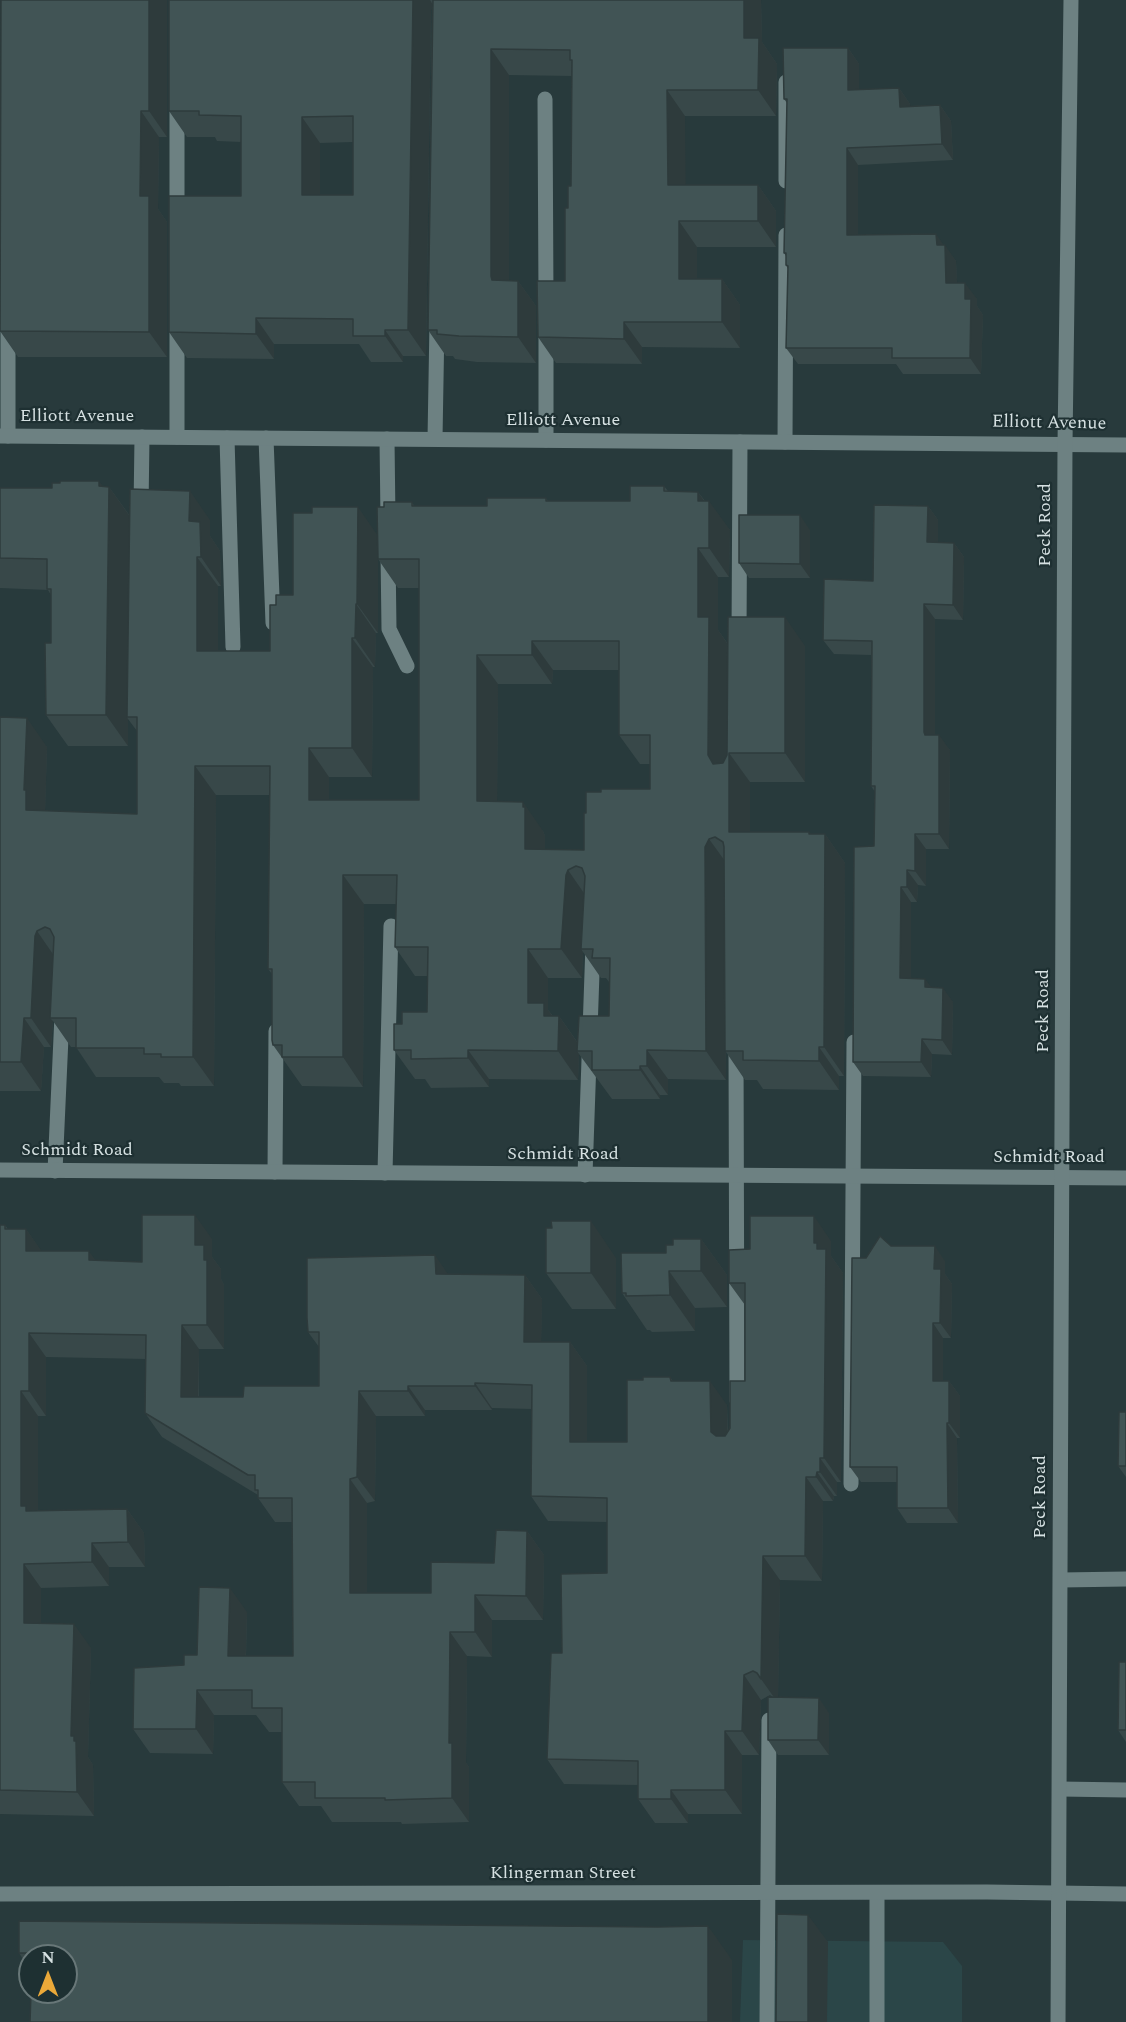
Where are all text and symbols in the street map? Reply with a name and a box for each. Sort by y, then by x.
street label: Elliott Avenue [20,406,134,428]
street label: Elliott Avenue [506,410,620,432]
street label: Elliott Avenue [992,412,1106,436]
street label: Peck Road [1035,483,1057,567]
street label: Peck Road [1033,969,1055,1053]
street label: Schmidt Road [21,1140,133,1162]
street label: Schmidt Road [507,1144,619,1166]
street label: Schmidt Road [993,1147,1105,1169]
street label: Peck Road [1030,1455,1052,1539]
street label: Klingerman Street [490,1863,636,1885]
north arrow [18,1944,78,2004]
text: N [41,1946,55,1970]

